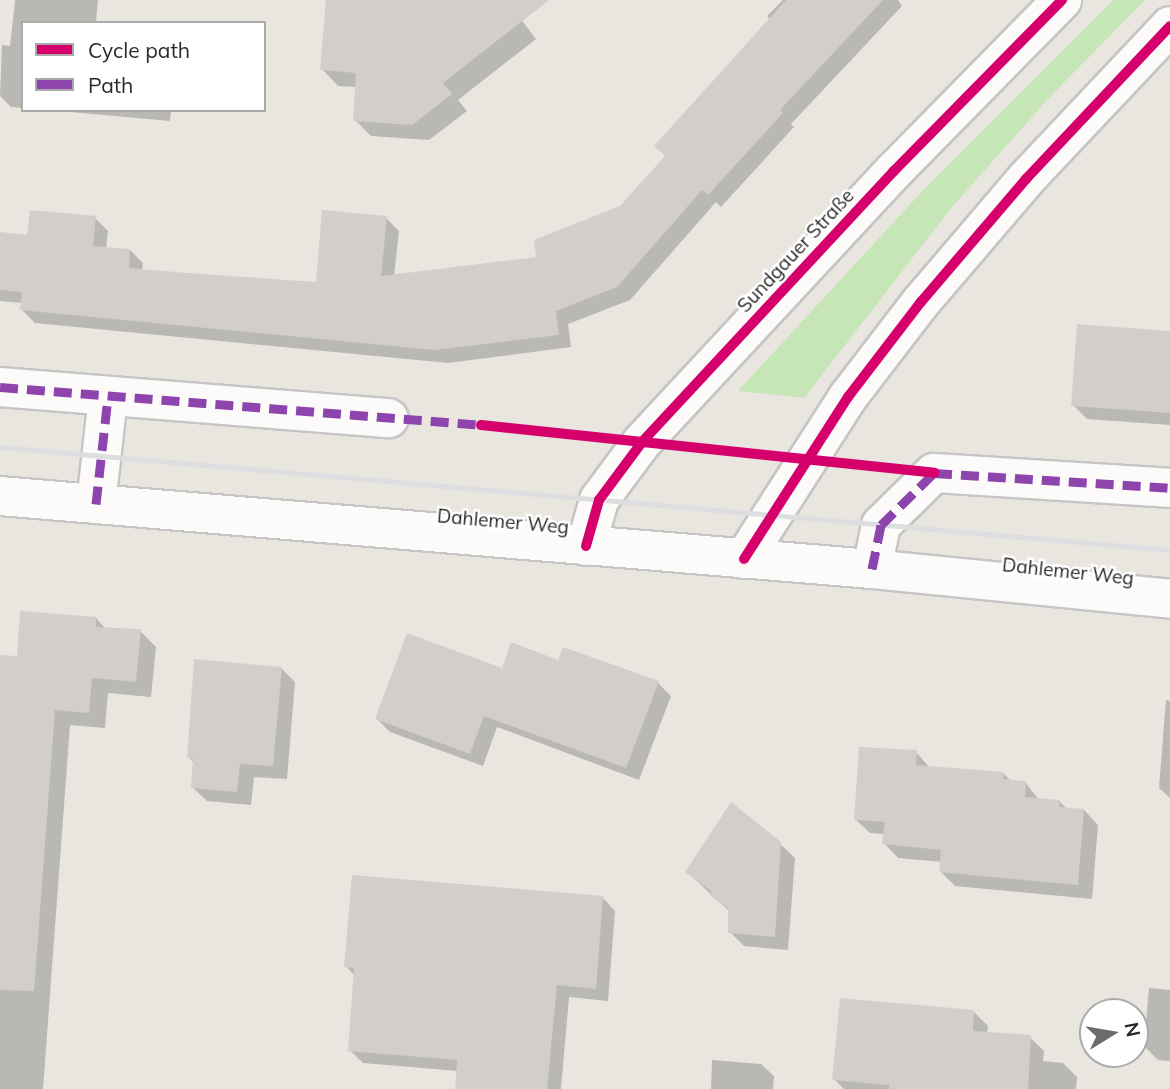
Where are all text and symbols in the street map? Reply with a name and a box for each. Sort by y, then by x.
legend [21,21,266,112]
text: Cycle path [88,37,190,63]
text: Path [88,72,133,98]
street label: Sundgauer Straße [733,185,859,317]
street label: Dahlemer Weg [436,505,570,539]
street label: Dahlemer Weg [1001,554,1135,590]
north arrow [1079,998,1149,1068]
text: N [1120,1020,1146,1039]

